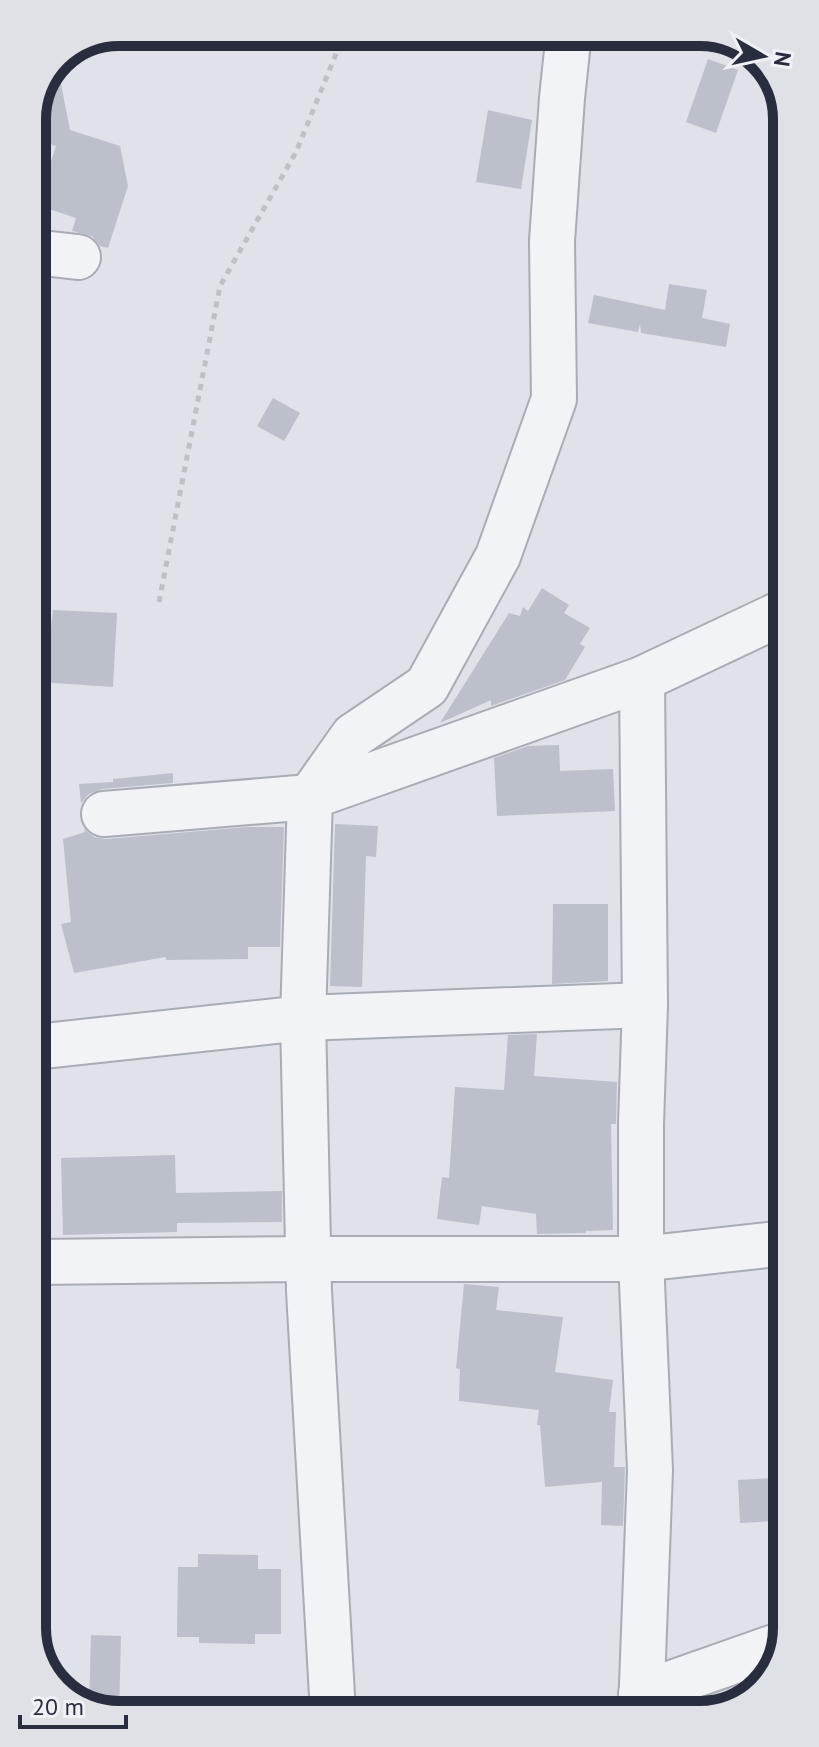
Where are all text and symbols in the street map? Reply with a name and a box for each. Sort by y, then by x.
north arrow [723,16,803,96]
text: N [768,50,798,68]
scale bar [20,1679,126,1729]
text: 20 m [32,1691,84,1722]

